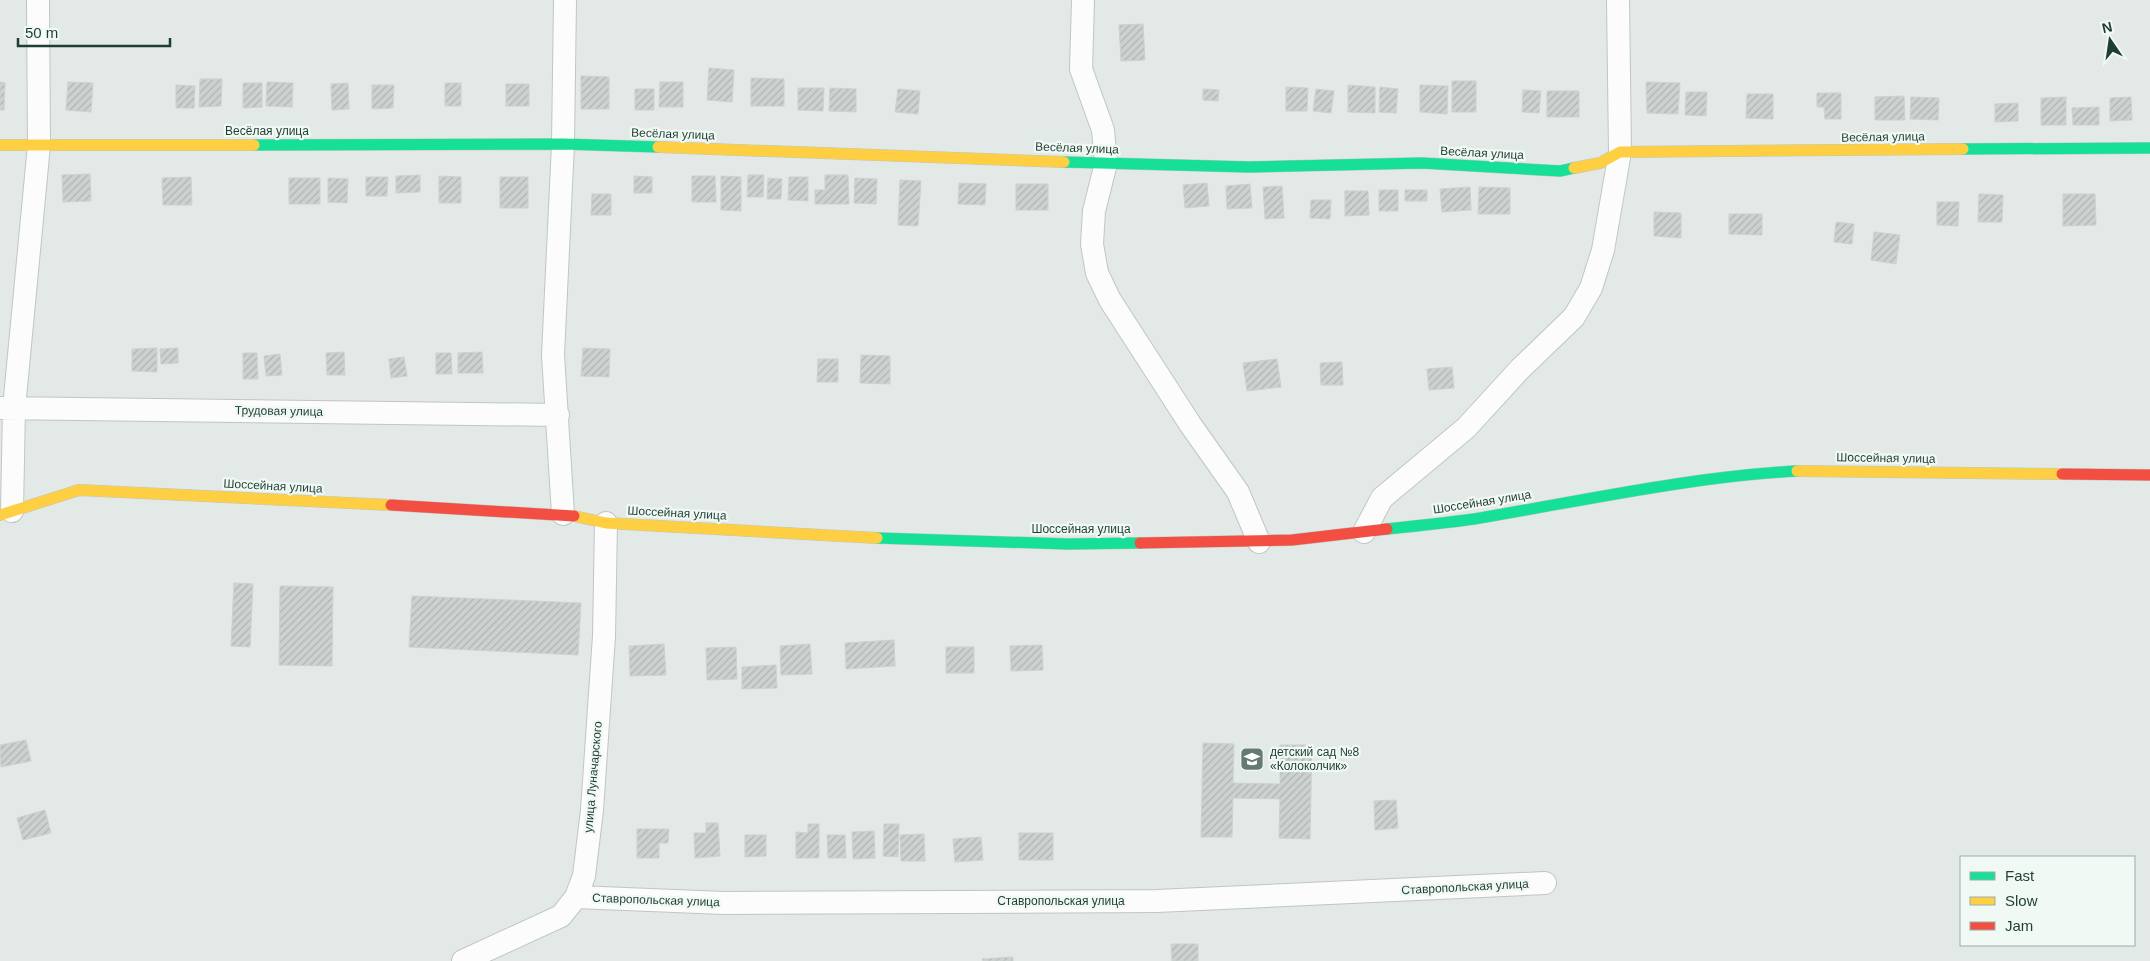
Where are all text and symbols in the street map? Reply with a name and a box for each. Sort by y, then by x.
scale bar [18,15,170,47]
north arrow [2085,15,2135,65]
text: N [2100,18,2114,36]
text: 50 m [25,24,58,41]
street label: Весёлая улица [225,124,309,138]
street label: Весёлая улица [631,126,715,142]
street label: Весёлая улица [1841,129,1925,145]
street label: Весёлая улица [1035,140,1119,156]
street label: Весёлая улица [1440,144,1525,162]
street label: Трудовая улица [235,403,324,419]
street label: Шоссейная улица [1836,450,1936,466]
street label: Шоссейная улица [223,476,323,496]
street label: Шоссейная улица [1432,487,1532,517]
street label: Шоссейная улица [627,503,727,523]
street label: Шоссейная улица [1031,522,1131,536]
street label: улица Луначарского [581,720,605,833]
place label: детский сад №8 «Колоколчик» [1270,745,1360,773]
school or university icon: детский сад №8 «Колоколчик» [1239,746,1265,772]
legend [1960,856,2135,946]
text: Fast [2005,867,2035,884]
street label: Ставропольская улица [1401,877,1529,897]
street label: Ставропольская улица [592,891,720,909]
text: Slow [2005,892,2038,909]
street label: Ставропольская улица [997,894,1125,908]
text: Jam [2005,917,2033,934]

